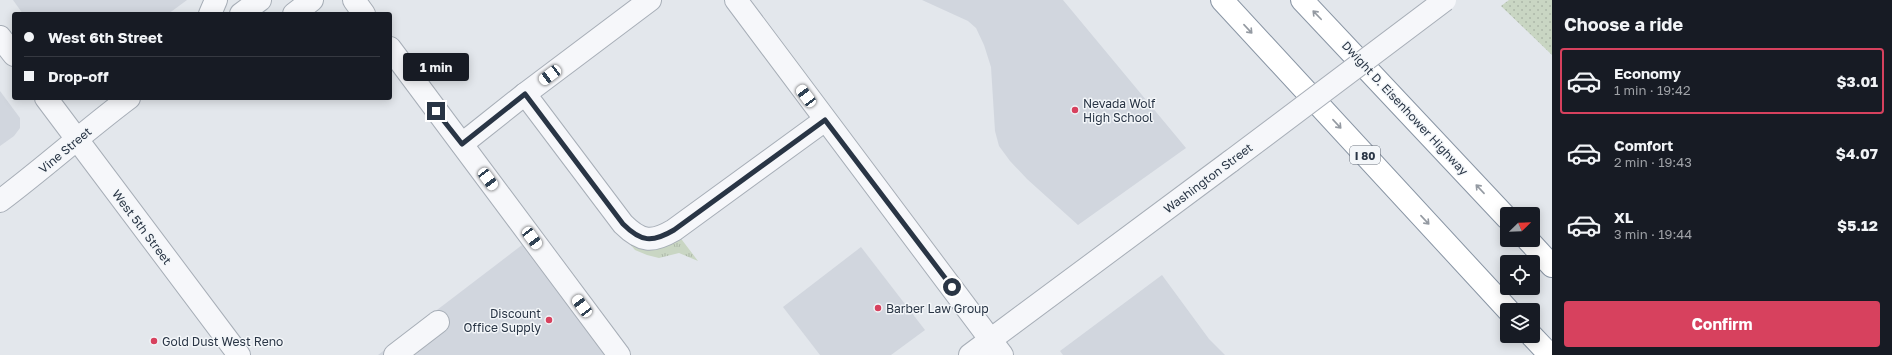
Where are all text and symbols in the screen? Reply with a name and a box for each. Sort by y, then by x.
one-way arrow [1312,10,1322,20]
text: Choose a ride [1564,13,1683,35]
one-way arrow [1244,24,1253,34]
text: West 6th Street [48,28,163,46]
street label: Dwight D. Eisenhower Highway [1339,38,1471,178]
callout: 1 min [403,53,469,81]
text: 1 min [420,59,452,75]
car [537,63,563,87]
icon: car [1566,63,1602,99]
text: Economy [1614,64,1681,82]
text: Drop-off [48,67,108,85]
text: $3.01 [1837,72,1878,90]
text: 1 min · 19:42 [1614,82,1690,98]
car [794,83,818,109]
place label: Nevada Wolf High School [1083,96,1156,125]
route end [427,102,445,120]
marker: Nevada Wolf High School [1070,105,1080,115]
one-way arrow [1332,119,1341,129]
street label: Vine Street [36,124,95,176]
icon: car [1566,135,1602,171]
text: Comfort [1614,136,1673,154]
street label: Washington Street [1161,140,1256,216]
text: $4.07 [1836,144,1878,162]
road number: I 80 [1350,146,1380,164]
text: 2 min · 19:43 [1614,154,1692,170]
car [476,166,500,192]
one-way arrow [1476,184,1485,194]
street label: West 5th Street [109,187,175,268]
north arrow [1500,207,1540,247]
map controls [1500,207,1540,343]
icon: car [1566,207,1602,243]
text: XL [1614,208,1633,226]
one-way arrow [1420,214,1429,224]
text: $5.12 [1837,216,1878,234]
car [520,225,544,251]
text: 3 min · 19:44 [1614,226,1692,242]
button: locate [1500,255,1540,295]
route start [943,278,961,296]
car [570,293,594,319]
place label: Barber Law Group [886,301,989,316]
button: Confirm [1564,301,1880,347]
marker: Barber Law Group [873,303,883,313]
button: layers [1500,303,1540,343]
place label: Discount Office Supply [464,306,541,335]
marker: Discount Office Supply [544,315,554,325]
place label: Gold Dust West Reno [162,334,283,349]
marker: Gold Dust West Reno [149,336,159,346]

